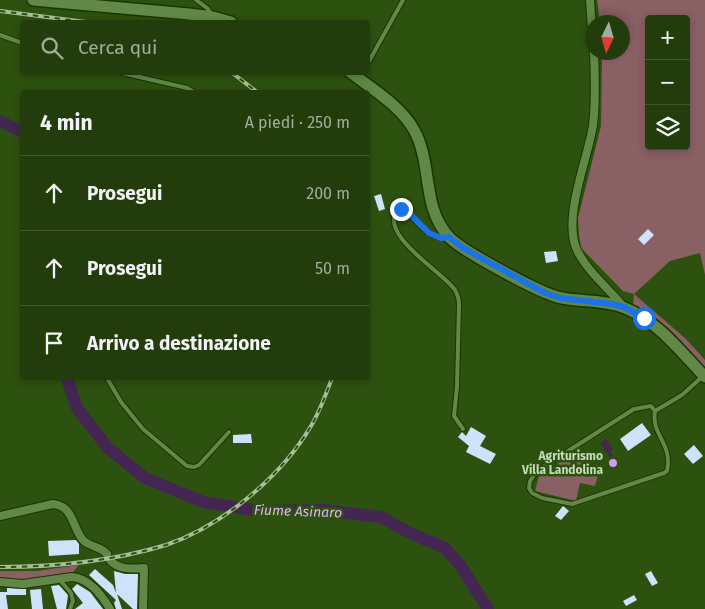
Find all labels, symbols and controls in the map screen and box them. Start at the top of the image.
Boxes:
north arrow [585,15,630,60]
map controls [645,15,690,150]
button: + [645,15,690,60]
search box [20,20,370,75]
icon: search [38,34,66,62]
text: Cerca qui [78,36,157,59]
button: − [645,60,690,105]
button: layers [645,105,690,150]
text: 4 min [40,110,93,136]
text: A piedi · 250 m [245,113,350,132]
icon: ahead [40,179,68,207]
text: Prosegui [87,182,162,205]
text: 200 m [306,184,350,203]
route end [390,198,413,221]
icon: ahead [40,254,68,282]
text: Prosegui [87,257,162,280]
text: 50 m [315,259,350,278]
route start [633,307,656,330]
icon: arrive [40,329,68,357]
text: Arrivo a destinazione [87,332,271,355]
place label: Agriturismo Villa Landolina [521,449,603,477]
marker: Agriturismo Villa Landolina [607,457,619,469]
water label: Fiume Asinaro [254,501,342,522]

